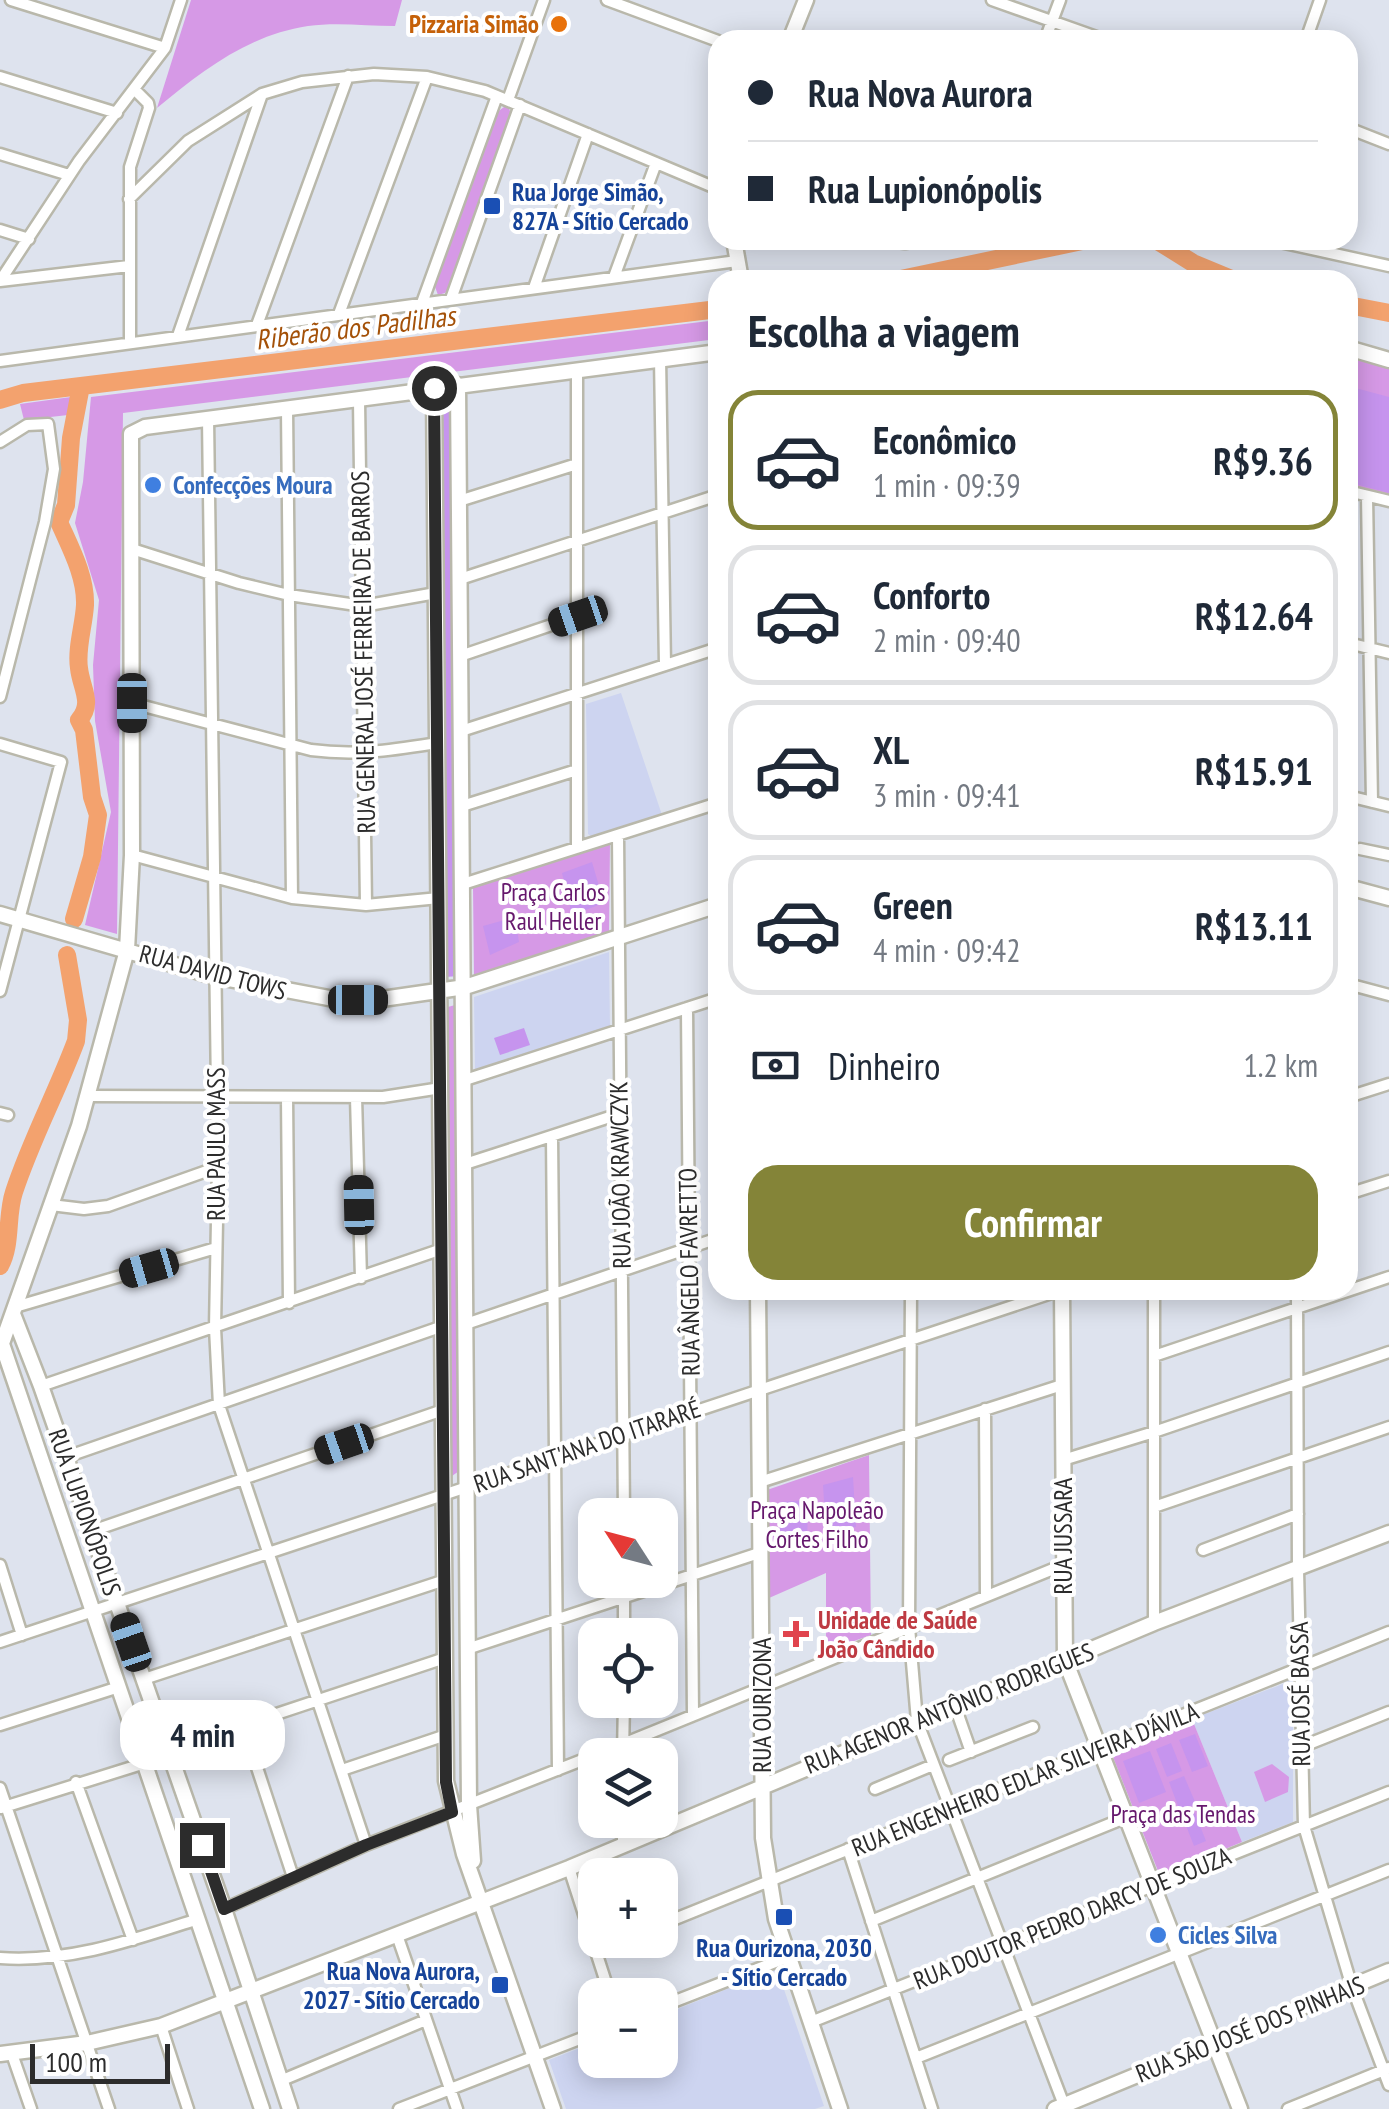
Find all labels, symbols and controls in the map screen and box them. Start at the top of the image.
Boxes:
place label: Pizzaria Simão [409,8,539,40]
marker: Pizzaria Simão [548,13,570,35]
text: Rua Nova Aurora [808,68,1033,117]
text: Rua Lupionópolis [808,164,1042,213]
place label: Rua Jorge Simão, 827A - Sítio Cercado [512,176,689,237]
marker: Rua Jorge Simão, 827A - Sítio Cercado [481,195,503,217]
water label: Riberão dos Padilhas [253,296,459,358]
text: Escolha a viagem [748,301,1020,359]
route start [412,366,457,411]
icon: car [753,415,843,505]
text: Econômico [873,415,1017,464]
text: R$9.36 [1213,436,1313,485]
text: 1 min · 09:39 [873,464,1021,506]
place label: Confecções Moura [173,469,333,501]
street label: RUA GENERAL JOSÉ FERREIRA DE BARROS [344,470,382,834]
marker: Confecções Moura [142,474,164,496]
icon: car [753,570,843,660]
text: Conforto [873,570,990,619]
text: R$12.64 [1195,591,1313,640]
car [545,592,611,640]
text: 2 min · 09:40 [873,619,1021,661]
car [117,673,147,733]
icon: car [753,725,843,815]
text: XL [873,725,909,774]
text: R$15.91 [1195,746,1313,795]
text: 3 min · 09:41 [873,774,1021,816]
park label: Praça Carlos Raul Heller [501,876,605,937]
icon: car [753,880,843,970]
text: Green [873,880,953,929]
text: R$13.11 [1195,901,1313,950]
text: 4 min · 09:42 [873,929,1021,971]
street label: RUA DAVID TOWS [136,937,290,1007]
car [328,985,388,1015]
icon: cash [748,1038,803,1093]
text: Dinheiro [828,1041,940,1090]
text: 1.2 km [1243,1044,1318,1086]
street label: RUA PAULO MASS [200,1067,232,1221]
street label: RUA JOÃO KRAWCZYK [602,1081,638,1269]
button: Confirmar [748,1165,1318,1280]
street label: RUA ÂNGELO FAVRETTO [671,1168,707,1376]
car [343,1175,375,1235]
car [116,1245,182,1291]
street label: RUA SANT'ANA DO ITARARÉ [469,1392,705,1500]
car [311,1420,377,1468]
street label: RUA LUPIONÓPOLIS [41,1424,129,1600]
street label: RUA JUSSARA [1047,1477,1079,1594]
park label: Praça Napoleão Cortes Filho [750,1494,884,1555]
north arrow [578,1498,678,1598]
map controls [578,1498,678,2078]
place label: Unidade de Saúde João Cândido [817,1604,977,1665]
car [107,1609,155,1675]
button: locate [578,1618,678,1718]
marker: Unidade de Saúde João Cândido [783,1621,809,1647]
street label: RUA JOSÉ BASSA [1283,1621,1317,1767]
street label: RUA AGENOR ANTÔNIO RODRIGUES [800,1635,1098,1781]
street label: RUA OURIZONA [746,1637,778,1773]
street label: RUA ENGENHEIRO EDLAR SILVEIRA D'ÁVILA [847,1695,1203,1863]
callout: 4 min [120,1700,284,1770]
text: 4 min [170,1714,235,1756]
button: layers [578,1738,678,1838]
park label: Praça das Tendas [1111,1798,1255,1830]
route end [180,1823,225,1868]
street label: RUA DOUTOR PEDRO DARCY DE SOUZA [909,1840,1236,1996]
button: + [578,1858,678,1958]
marker: Rua Ourizona, 2030 - Sítio Cercado [773,1906,795,1928]
place label: Cicles Silva [1178,1919,1277,1951]
marker: Cicles Silva [1147,1924,1169,1946]
place label: Rua Ourizona, 2030 - Sítio Cercado [696,1932,872,1993]
place label: Rua Nova Aurora, 2027 - Sítio Cercado [303,1955,480,2016]
street label: RUA SÃO JOSÉ DOS PINHAIS [1131,1968,1369,2090]
marker: Rua Nova Aurora, 2027 - Sítio Cercado [489,1974,511,1996]
button: − [578,1978,678,2078]
scale bar [30,2039,170,2084]
text: 100 m [45,2043,107,2080]

